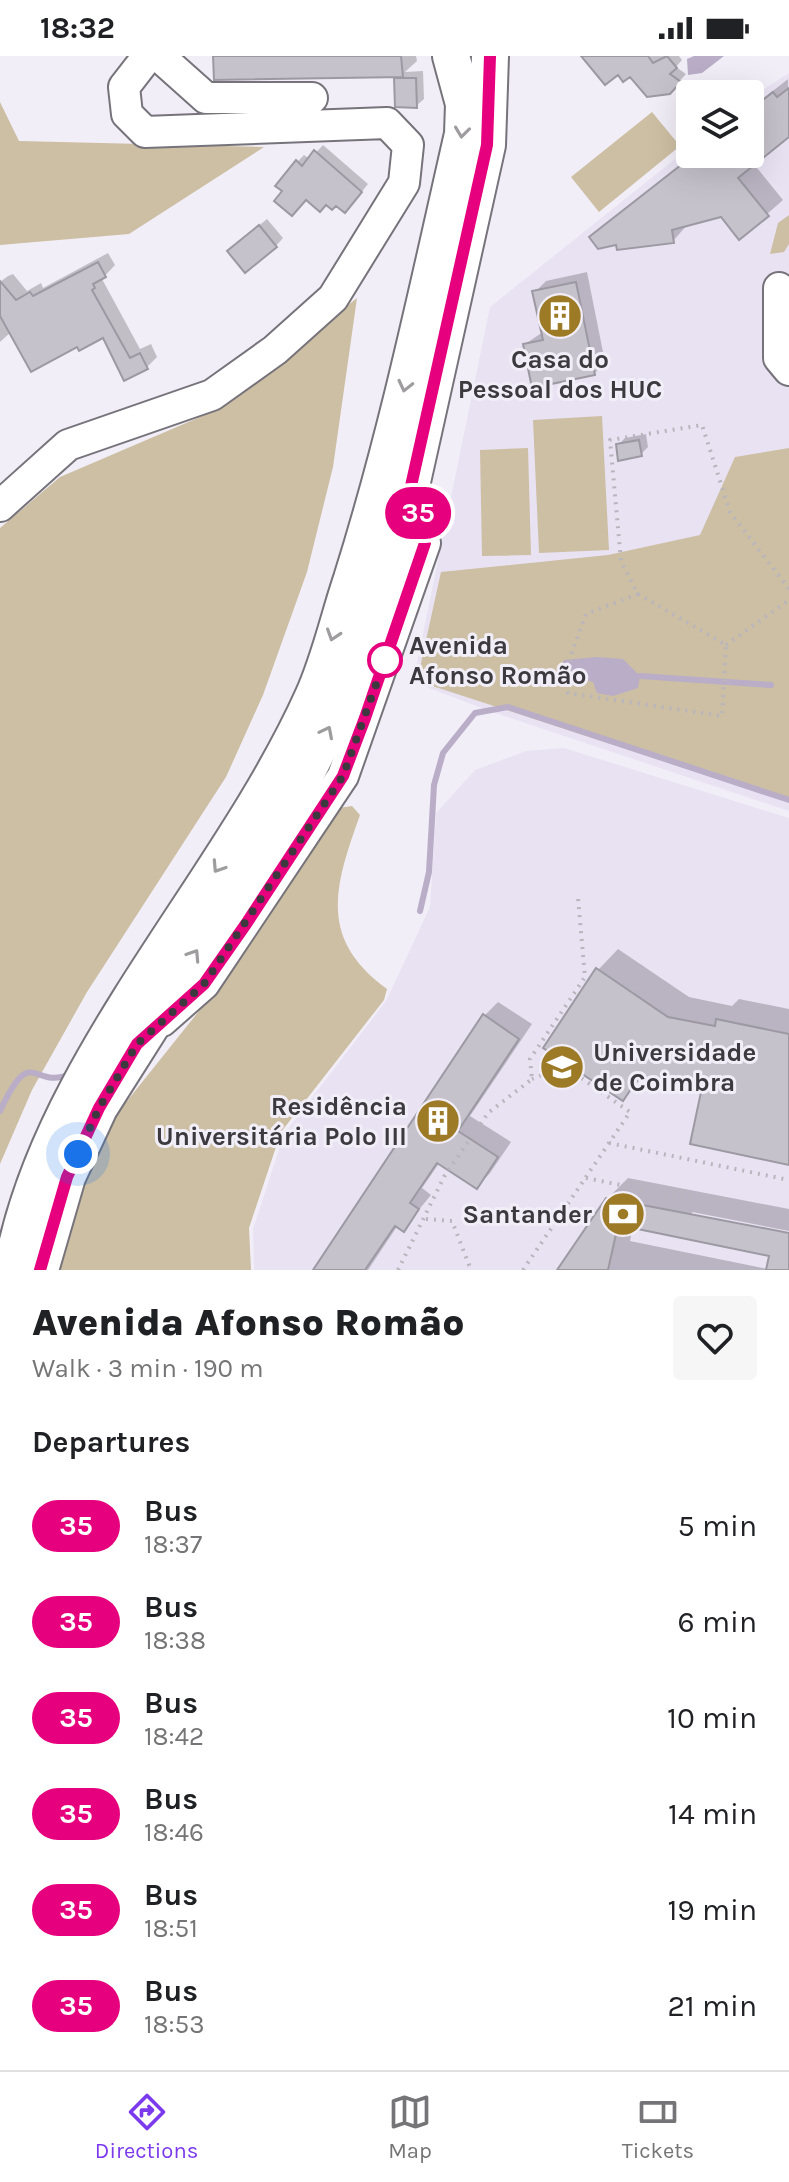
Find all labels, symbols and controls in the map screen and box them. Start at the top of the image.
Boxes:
text: 18:32 [40,10,115,46]
map controls [676,80,764,168]
button: layers [676,80,764,168]
one-way arrow [453,126,470,139]
building icon: Casa do Pessoal dos HUC [536,292,584,340]
place label: Casa do Pessoal dos HUC [458,344,662,405]
one-way arrow [397,378,414,392]
line badge: 35 [382,487,454,539]
text: 35 [401,496,435,529]
one-way arrow [327,628,343,642]
place label: Avenida Afonso Romão [409,630,586,691]
marker: Avenida Afonso Romão [368,643,402,677]
one-way arrow [317,725,333,740]
one-way arrow [213,858,228,873]
one-way arrow [185,949,200,964]
place label: Universidade de Coimbra [593,1037,756,1098]
school or university icon: Universidade de Coimbra [538,1043,586,1091]
place label: Residência Universitária Polo III [156,1091,407,1152]
building icon: Residência Universitária Polo III [414,1097,462,1145]
your location [58,1134,98,1174]
bank icon: Santander [599,1190,647,1238]
place label: Santander [462,1199,593,1230]
button: heart [673,1296,757,1380]
text: Avenida Afonso Romão [32,1300,465,1345]
text: Walk · 3 min · 190 m [32,1353,264,1384]
text: Departures [32,1424,190,1460]
text: Bus [144,1493,198,1529]
text: 5 min [678,1508,757,1544]
text: 35 [59,1509,93,1542]
text: 18:37 [144,1529,202,1560]
text: Bus [144,1589,198,1625]
text: 6 min [678,1604,757,1640]
text: 35 [59,1605,93,1638]
text: 18:38 [144,1625,206,1656]
text: Bus [144,1685,198,1721]
text: 10 min [667,1700,757,1736]
text: 35 [59,1701,93,1734]
text: 18:42 [144,1721,204,1752]
text: Bus [144,1781,198,1817]
text: 14 min [668,1796,757,1832]
text: 35 [59,1797,93,1830]
text: 18:46 [144,1817,204,1848]
text: Bus [144,1877,198,1913]
text: 19 min [667,1892,757,1928]
text: 35 [59,1893,93,1926]
text: 18:51 [144,1913,198,1944]
text: Bus [144,1973,198,2009]
text: 21 min [667,1988,757,2024]
text: 35 [59,1989,93,2022]
text: 18:53 [144,2009,205,2040]
tab: Directions [95,2090,198,2164]
tab: Map [388,2090,432,2164]
tab: Tickets [622,2090,694,2164]

